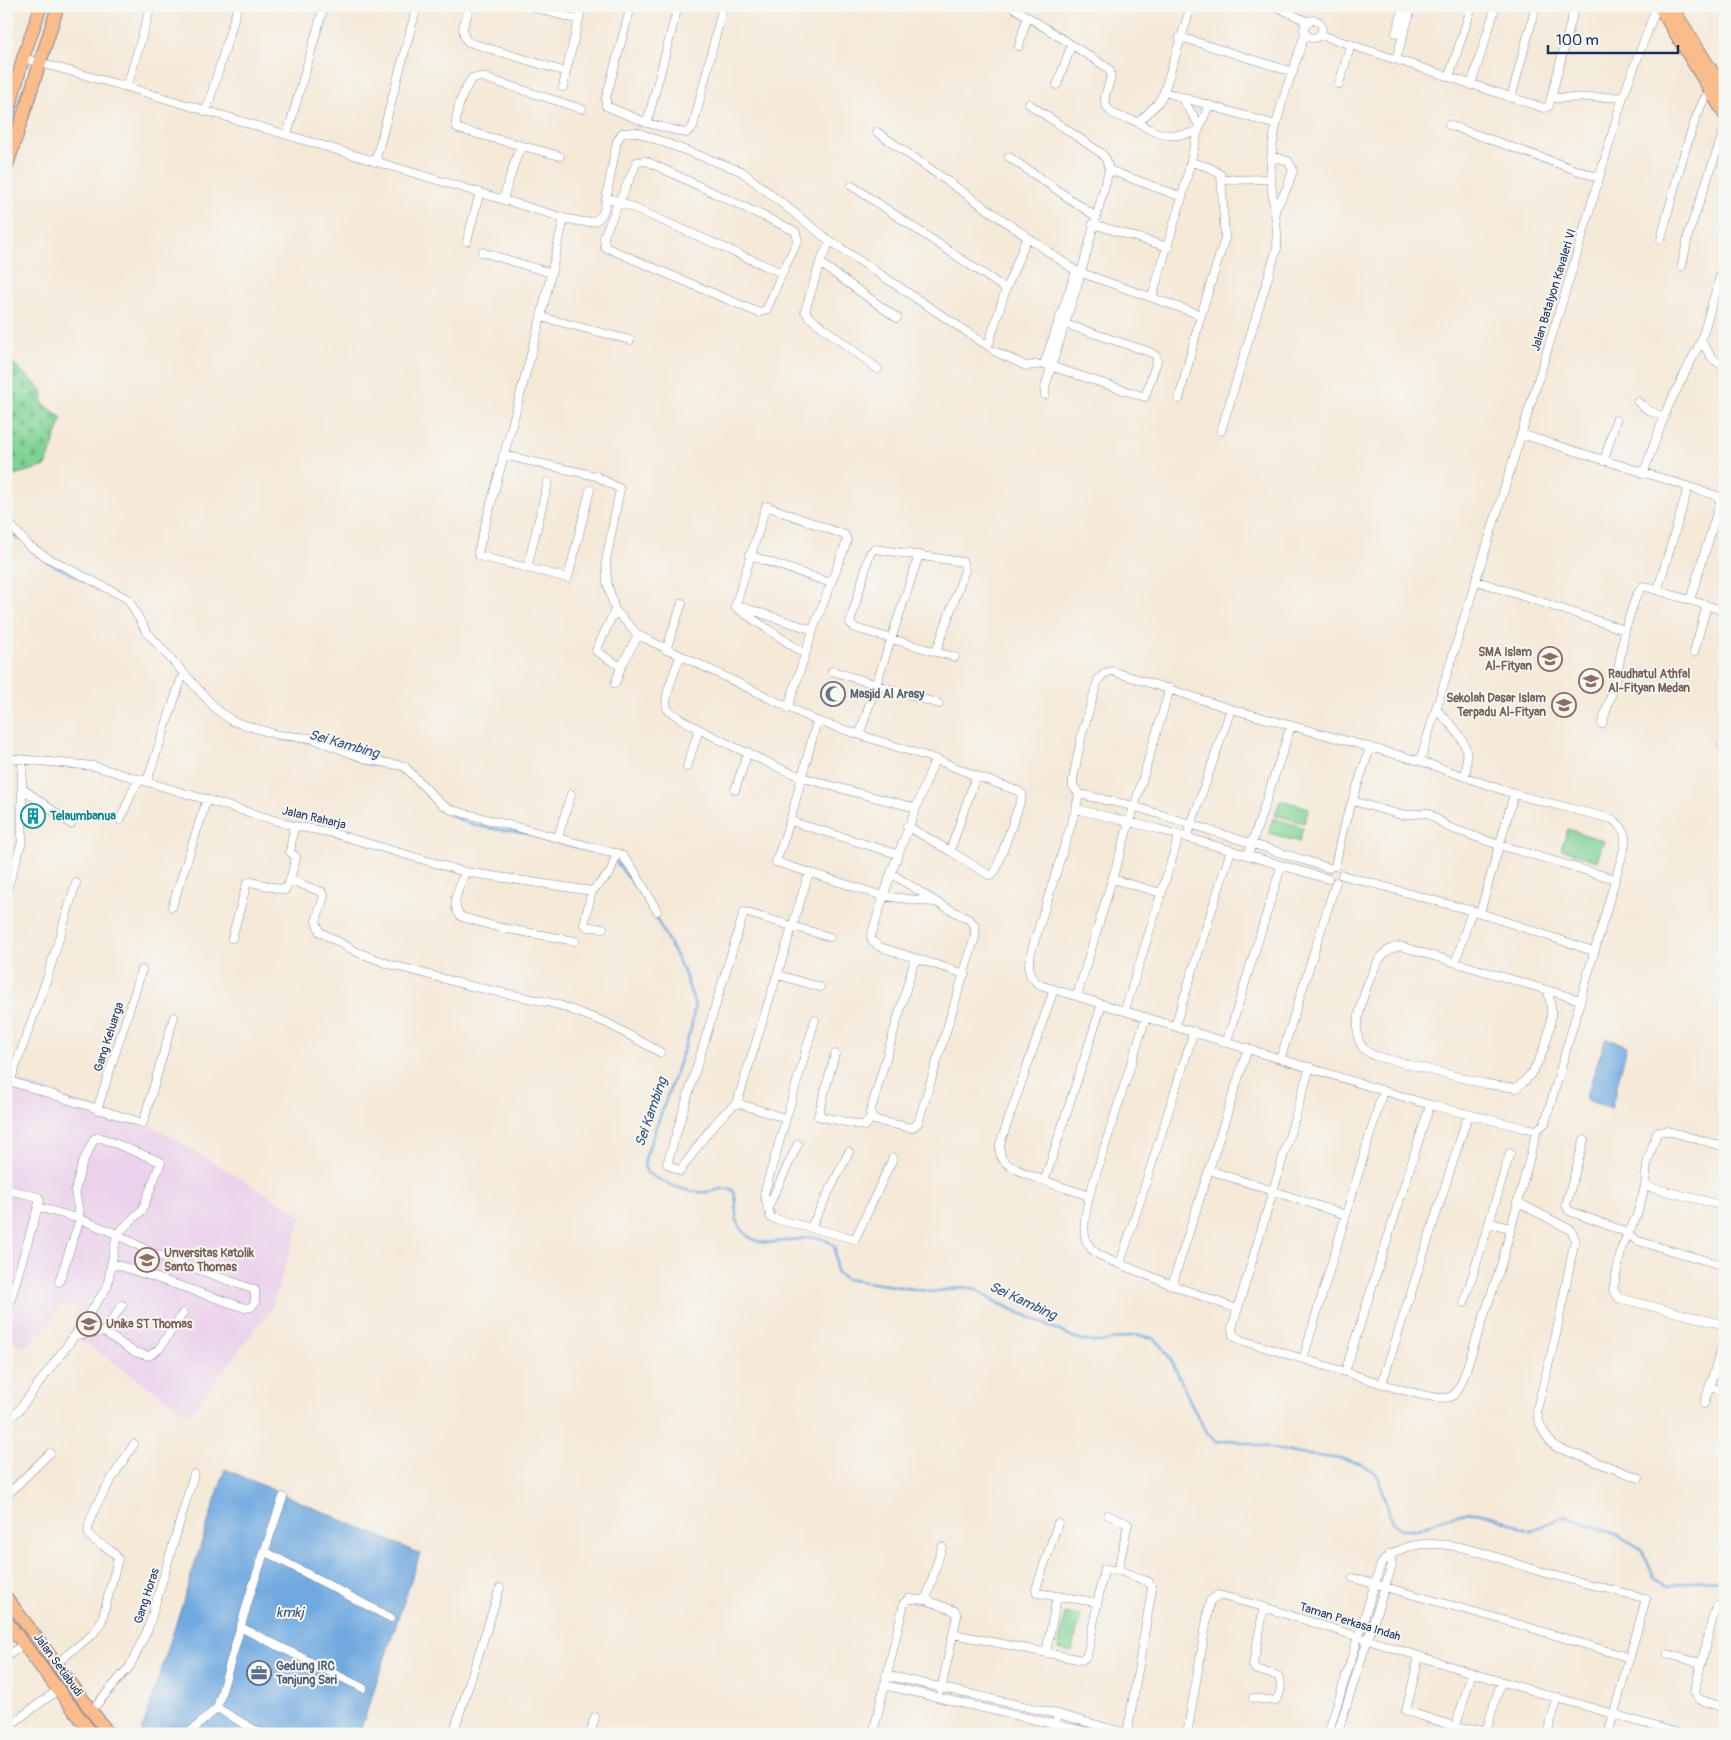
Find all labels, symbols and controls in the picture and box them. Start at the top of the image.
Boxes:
scale bar [1548,22,1678,54]
text: 100 m [1556,31,1599,50]
street label: Jalan Batalyon Kavaleri VI [1528,227,1580,353]
place label: SMA Islam Al-Fityan [1478,645,1532,674]
school or university icon: SMA Islam Al-Fityan [1537,646,1563,672]
place label: Raudhatul Athfal Al-Fityan Medan [1608,667,1691,696]
school or university icon: Raudhatul Athfal Al-Fityan Medan [1578,668,1604,694]
mosque icon: Masjid Al Arasy [820,681,846,707]
place label: Masjid Al Arasy [850,687,925,702]
place label: Sekolah Dasar Islam Terpadu Al-Fityan [1446,691,1546,720]
school or university icon: Sekolah Dasar Islam Terpadu Al-Fityan [1551,692,1577,718]
water label: Sei Kambing [307,726,382,762]
building icon: Telaumbanua [20,803,46,829]
street label: Jalan Raharja [281,803,348,833]
place label: Telaumbanua [49,809,116,824]
street label: Gang Keluarga [91,1000,127,1074]
water label: Sei Kambing [631,1074,671,1149]
place label: Unversitas Katolik Santo Thomas [164,1246,255,1275]
school or university icon: Unversitas Katolik Santo Thomas [134,1247,160,1273]
water label: Sei Kambing [987,1278,1060,1324]
school or university icon: Unika ST Thomas [76,1311,102,1337]
place label: Unika ST Thomas [106,1317,193,1332]
street label: Gang Horas [131,1566,163,1626]
street label: Taman Perkasa Indah [1298,1599,1403,1645]
water label: kmkj [276,1604,305,1621]
street label: Jalan Setiabudi [30,1631,86,1699]
place label: Gedung IRC Tanjung Sari [275,1659,337,1688]
office icon: Gedung IRC Tanjung Sari [246,1660,272,1686]

